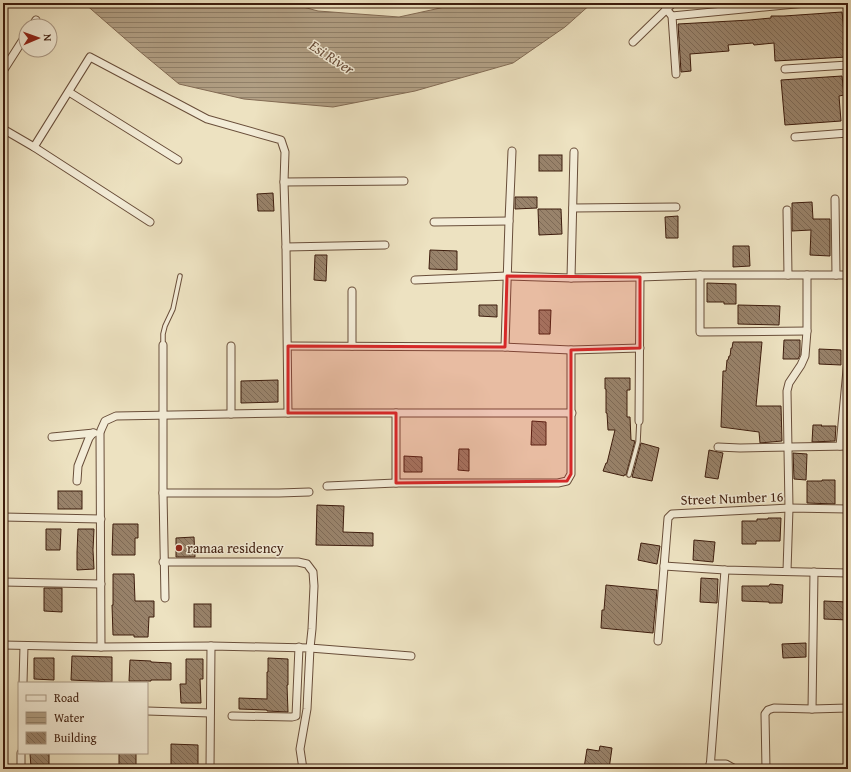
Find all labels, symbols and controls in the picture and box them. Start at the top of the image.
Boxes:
north arrow [18,18,58,58]
text: N [40,34,56,42]
water label: Esi River [305,34,359,80]
street label: Street Number 16 [680,486,784,510]
place label: ramaa residency [187,538,284,558]
marker: ramaa residency [174,543,184,553]
legend [18,682,148,754]
text: Road [54,689,80,706]
text: Water [54,709,84,726]
text: Building [54,729,97,746]

